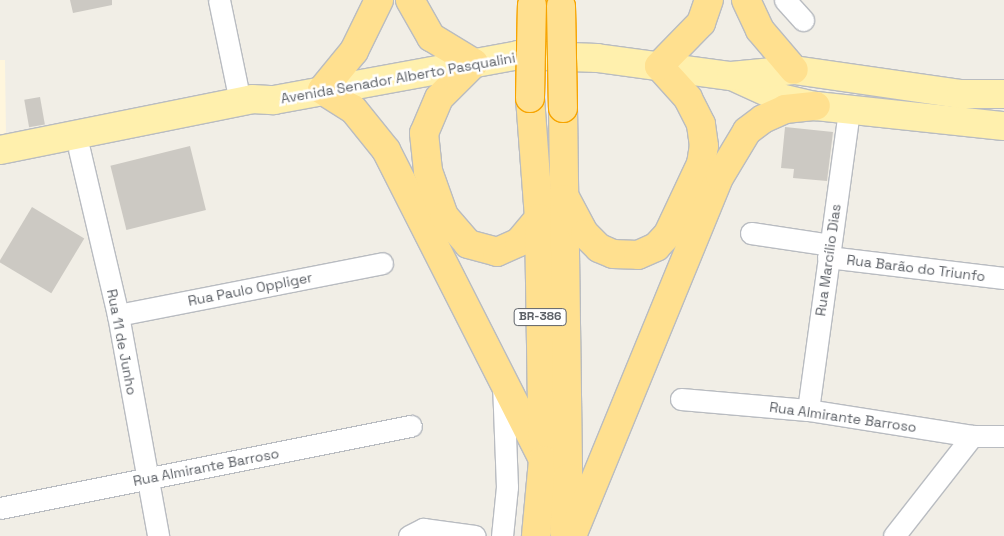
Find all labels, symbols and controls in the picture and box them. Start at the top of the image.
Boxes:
street label: Avenida Senador Alberto Pasqualini [279,49,517,107]
street label: Rua Marcílio Dias [812,203,844,317]
street label: Rua Barão do Triunfo [845,251,987,285]
street label: Rua Paulo Oppliger [186,269,314,309]
street label: Rua 11 de Junho [103,288,141,396]
road number: BR-386 [512,308,568,326]
street label: Rua Almirante Barroso [768,398,918,436]
street label: Rua Almirante Barroso [131,445,281,489]

